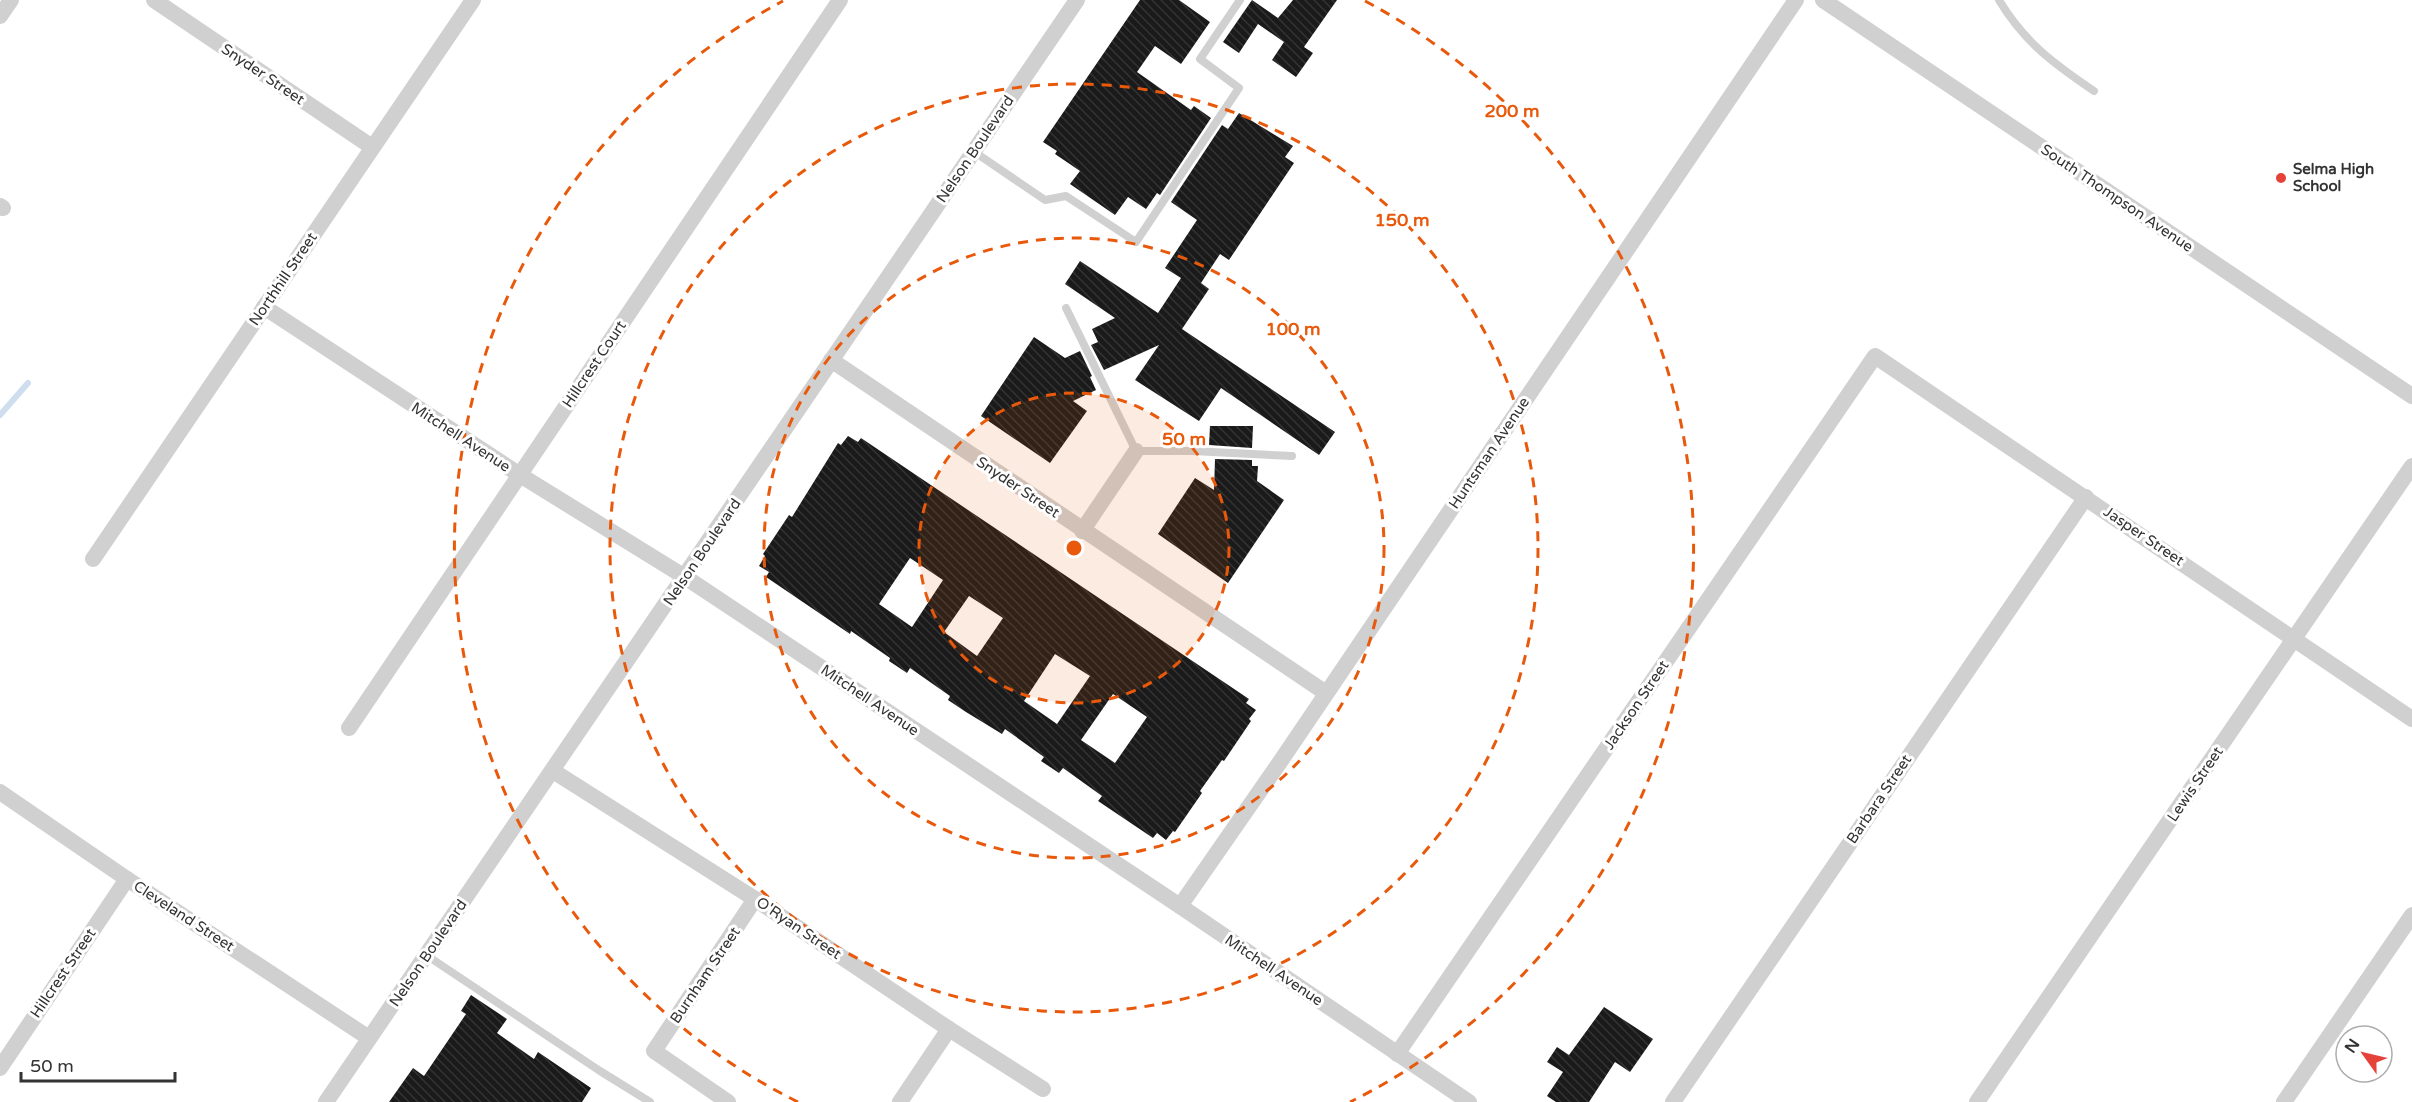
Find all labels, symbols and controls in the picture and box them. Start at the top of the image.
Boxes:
street label: Snyder Street [218,40,308,109]
street label: Nelson Boulevard [932,92,1018,206]
text: 200 m [1484,100,1540,122]
street label: South Thompson Avenue [2037,140,2197,256]
place label: Selma High School [2293,160,2374,195]
marker: Selma High School [2274,171,2288,185]
text: 150 m [1374,209,1430,231]
street label: Northhill Street [245,229,321,329]
street label: Hillcrest Court [558,317,630,411]
text: 100 m [1265,318,1321,340]
street label: Huntsman Avenue [1445,394,1533,512]
street label: Mitchell Avenue [408,398,514,476]
text: 50 m [1162,428,1206,450]
street label: Snyder Street [973,453,1063,522]
street label: Nelson Boulevard [659,495,745,609]
street label: Jasper Street [2100,503,2188,570]
centre of rings [1064,538,1084,558]
street label: Jackson Street [1600,657,1673,753]
street label: Mitchell Avenue [818,661,922,739]
street label: Lewis Street [2163,743,2227,825]
street label: Barbara Street [1843,751,1916,847]
street label: Cleveland Street [130,877,238,955]
street label: O'Ryan Street [753,893,845,963]
street label: Nelson Boulevard [385,896,471,1010]
street label: Burnham Street [666,923,744,1027]
street label: Hillcrest Street [26,925,100,1021]
street label: Mitchell Avenue [1222,931,1326,1009]
north arrow [2334,1024,2394,1084]
text: N [2341,1035,2364,1057]
scale bar [21,1045,176,1083]
text: 50 m [30,1055,74,1077]

